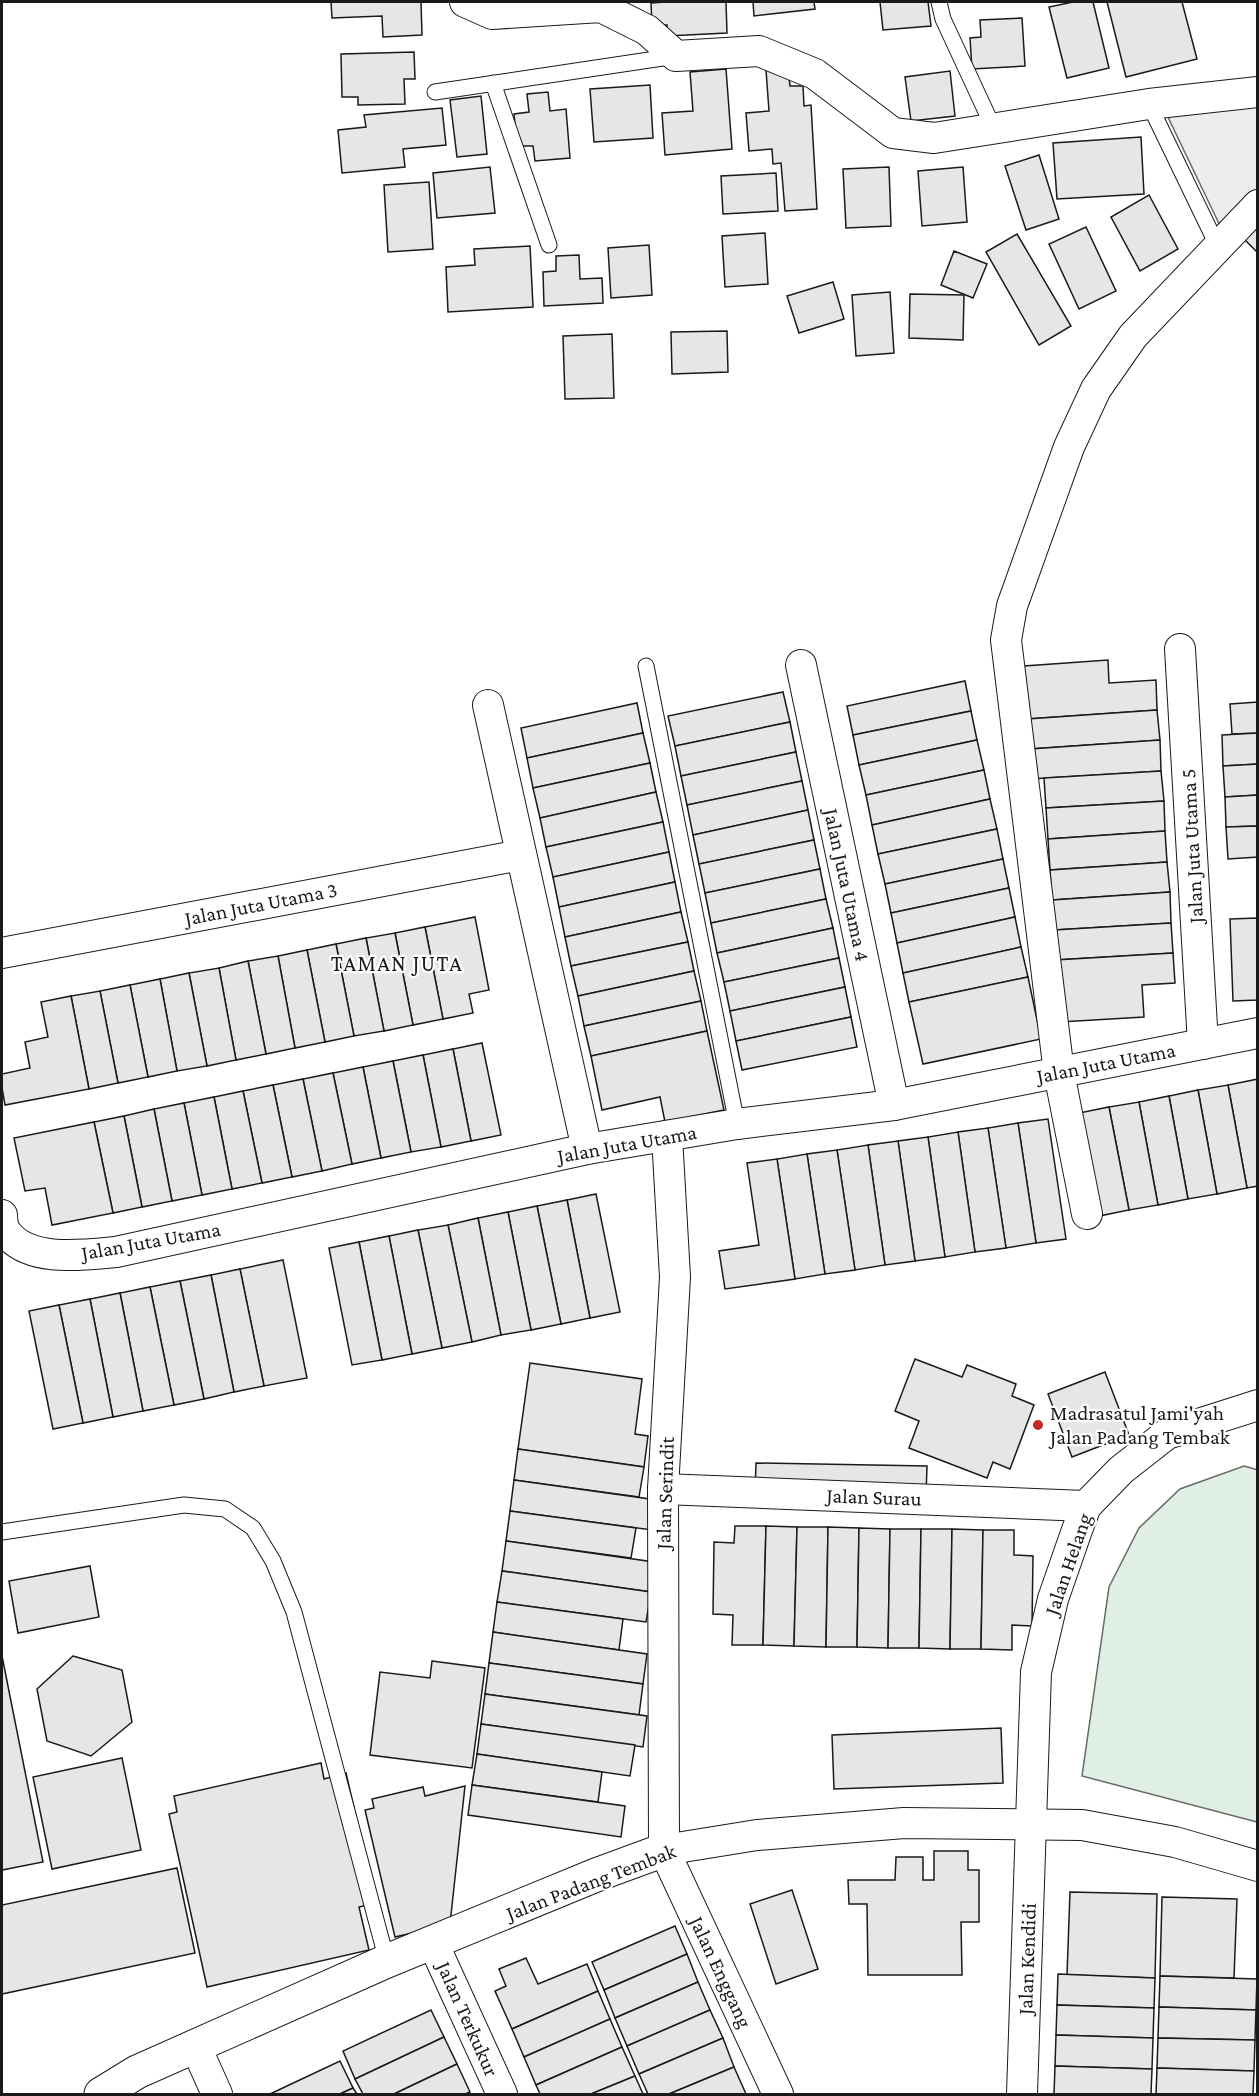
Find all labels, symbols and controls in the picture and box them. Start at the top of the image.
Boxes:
street label: Jalan Juta Utama 5 [1176,768,1208,926]
street label: Jalan Juta Utama 4 [819,804,875,964]
street label: Jalan Juta Utama 3 [181,877,339,931]
district label: TAMAN JUTA [331,951,463,976]
street label: Jalan Juta Utama [1033,1038,1178,1089]
street label: Jalan Juta Utama [554,1120,699,1168]
street label: Jalan Juta Utama [78,1217,223,1265]
place label: Madrasatul Jami'yah Jalan Padang Tembak [1048,1401,1230,1449]
marker: Madrasatul Jami'yah Jalan Padang Tembak [1031,1418,1045,1432]
street label: Jalan Serindit [651,1435,679,1552]
street label: Jalan Surau [824,1483,922,1511]
street label: Jalan Helang [1039,1510,1097,1620]
street label: Jalan Padang Tembak [501,1839,679,1926]
street label: Jalan Kendidi [1013,1902,1041,2017]
street label: Jalan Enggang [684,1911,757,2032]
street label: Jalan Terkukur [431,1956,504,2081]

